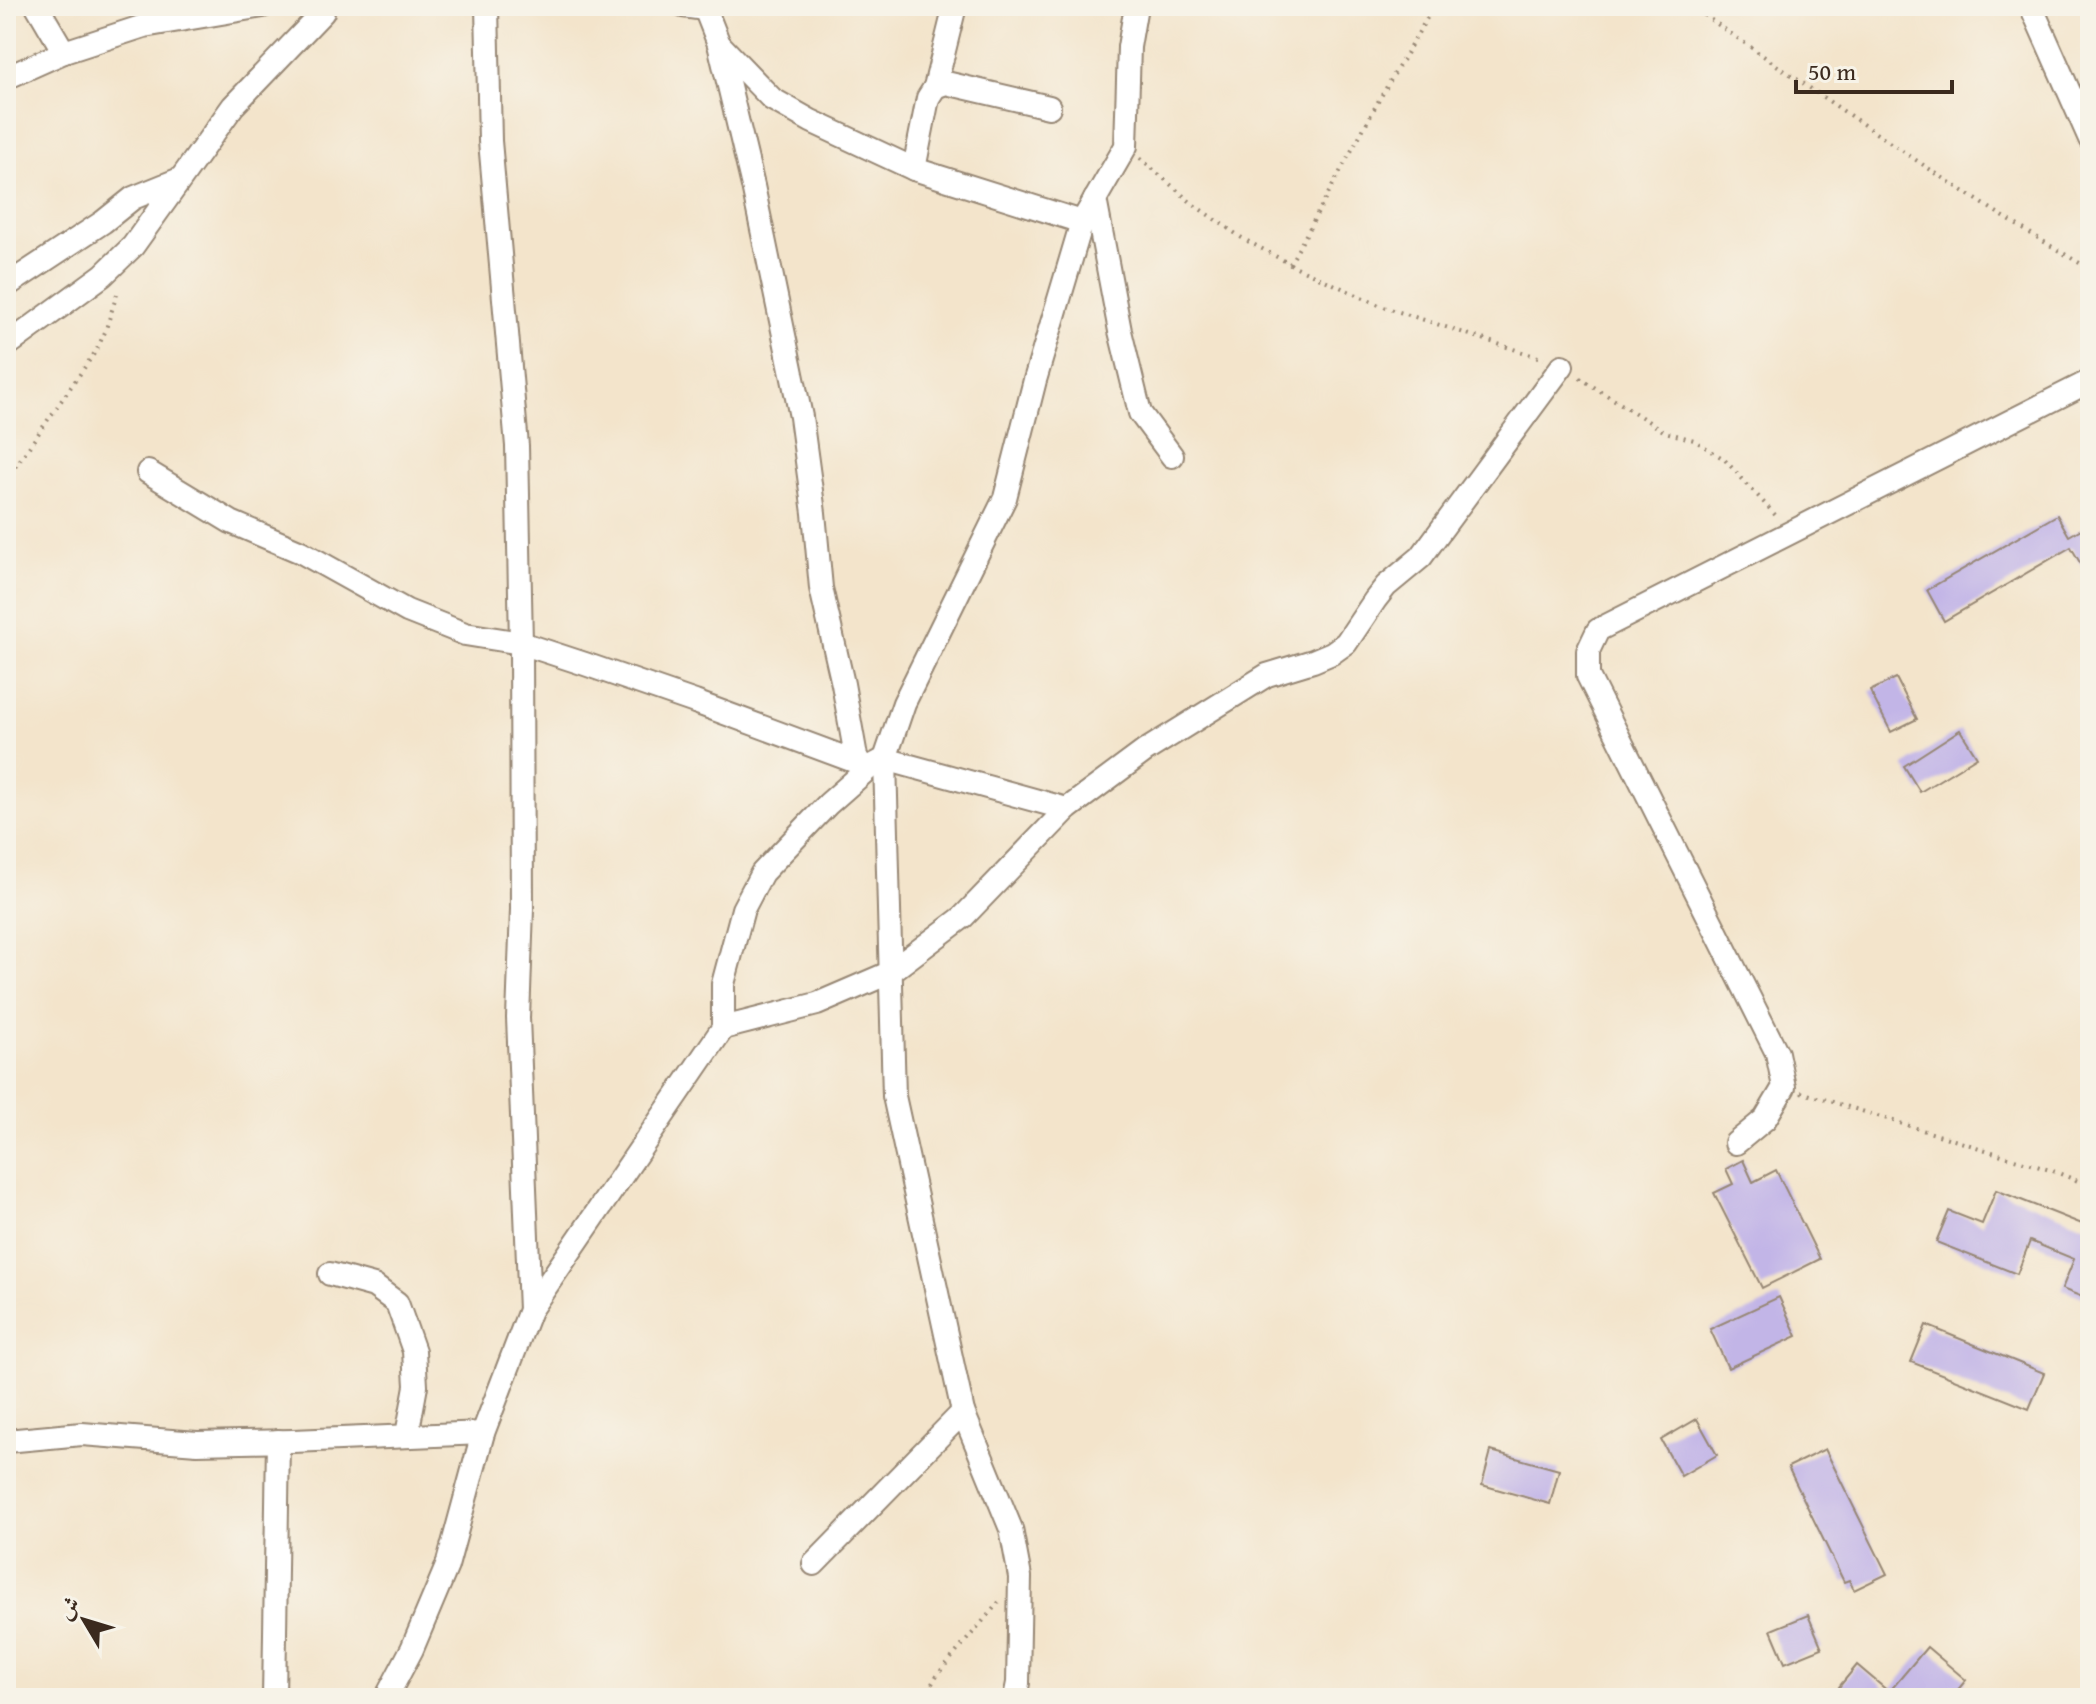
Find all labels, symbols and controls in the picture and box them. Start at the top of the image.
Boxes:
scale bar [1796,44,1952,94]
text: 50 m [1808,54,1856,89]
north arrow [44,1580,124,1660]
text: ش [49,1589,88,1626]

